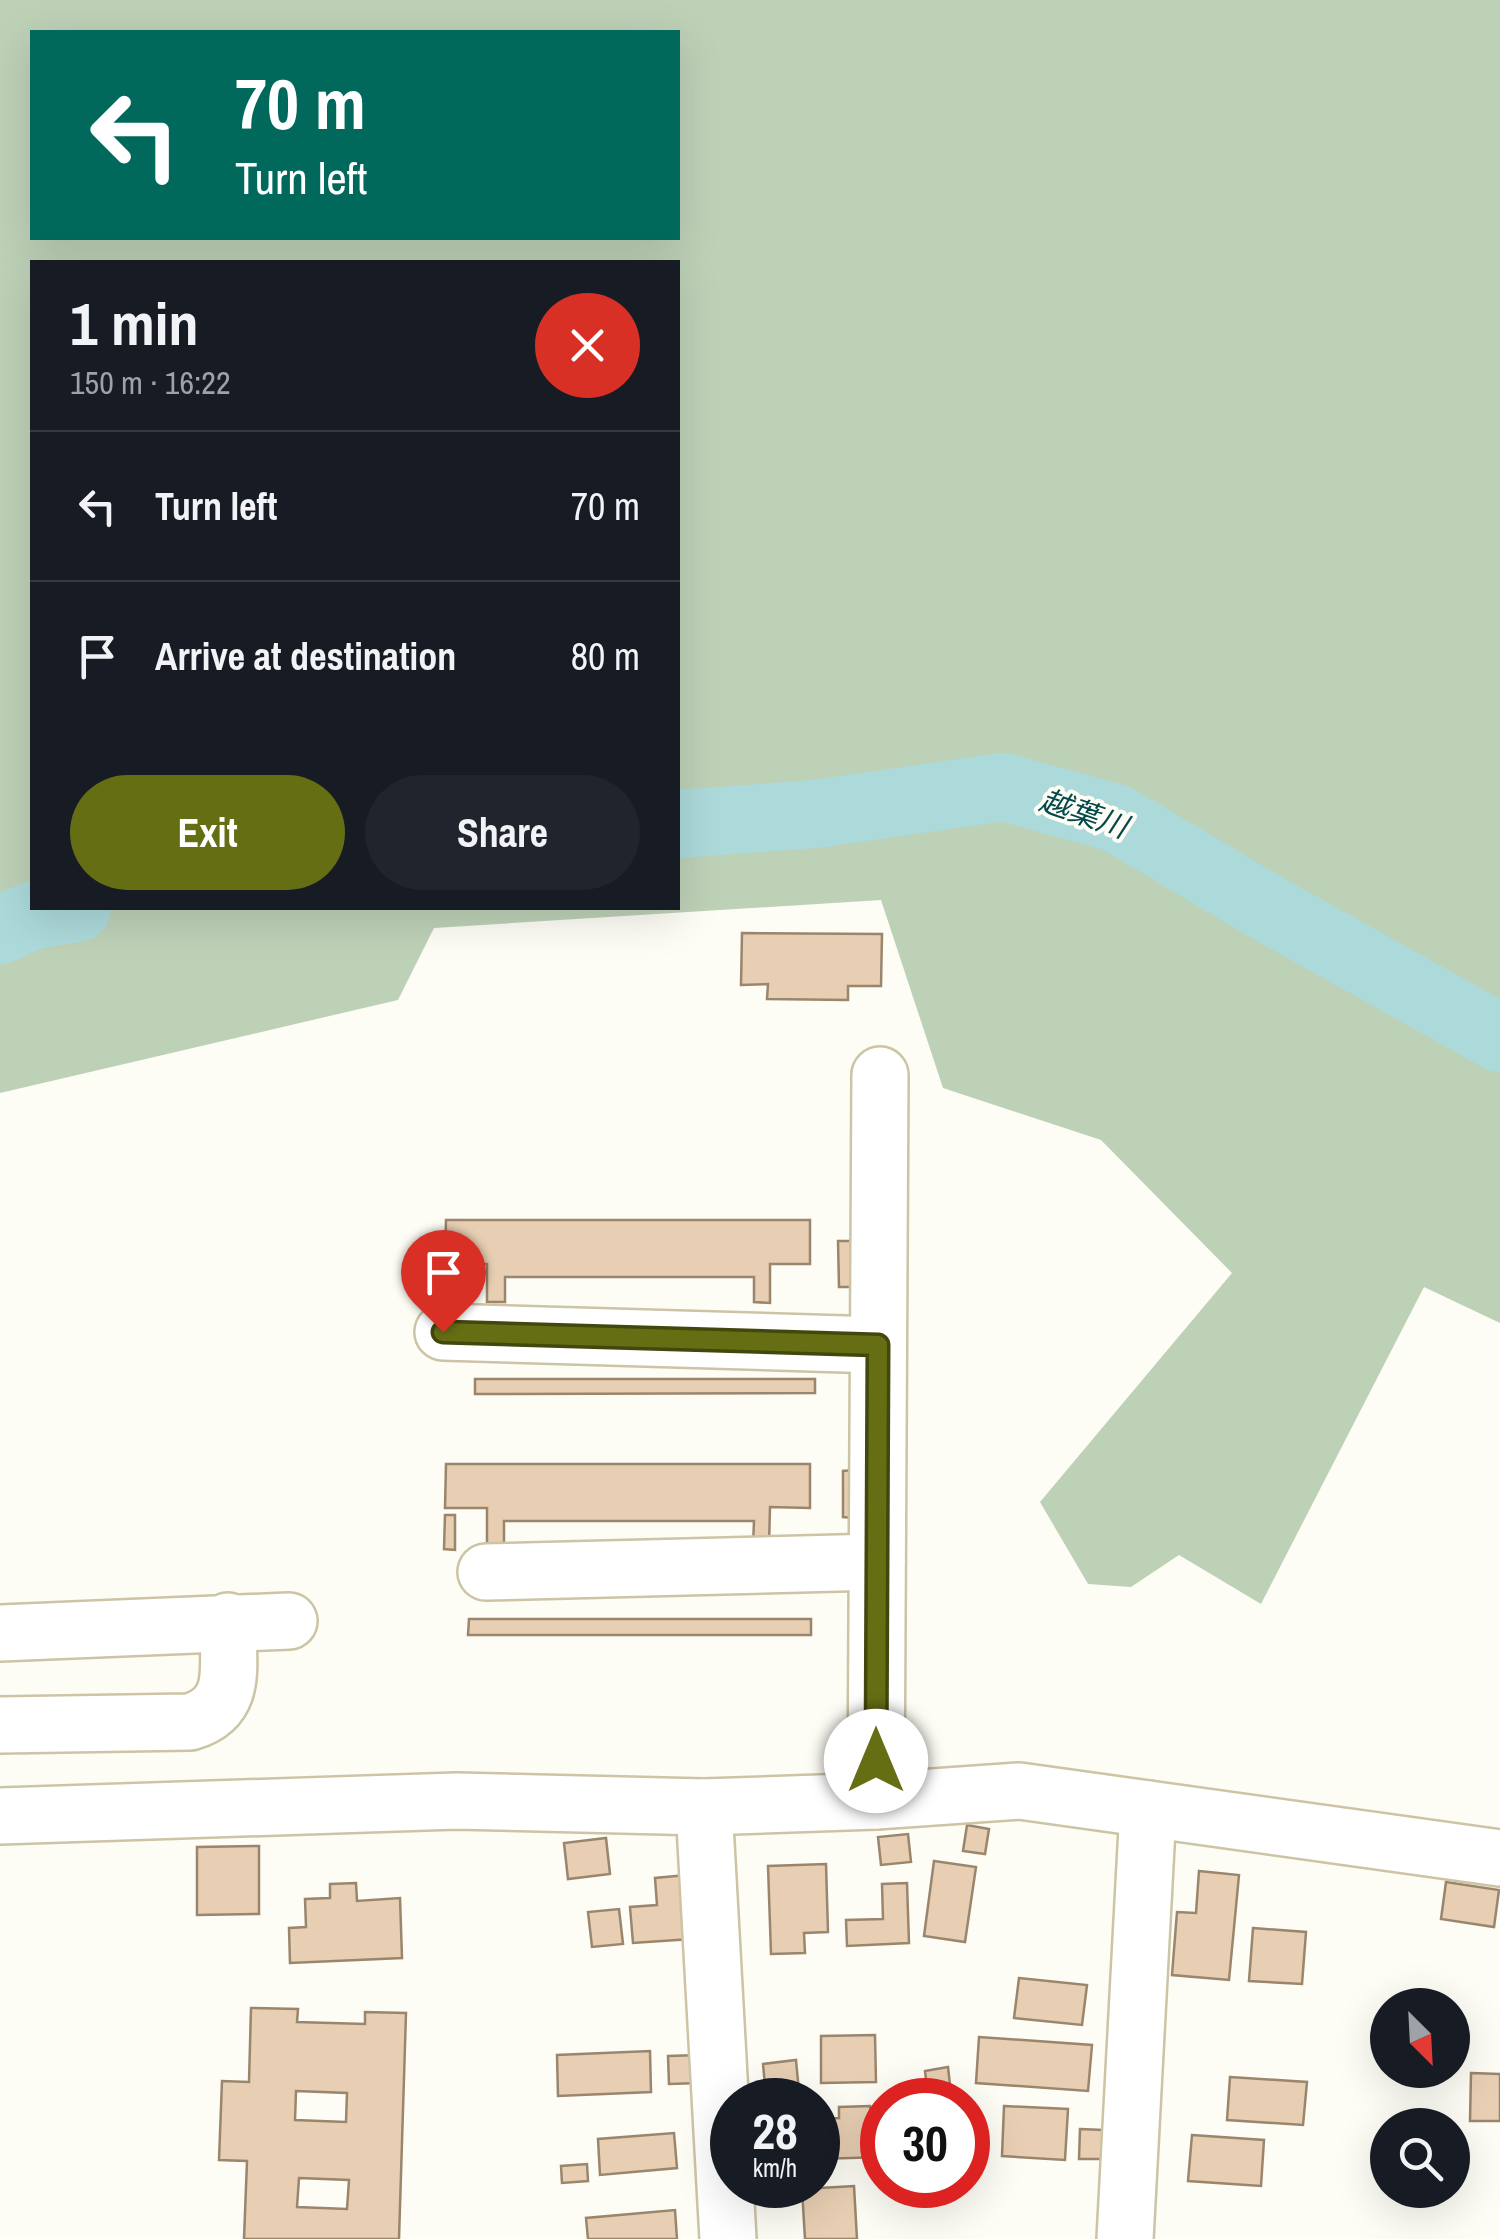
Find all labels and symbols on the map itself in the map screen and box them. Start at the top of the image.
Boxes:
water label: 越葉川 [1035,779,1136,848]
pin [401,1230,486,1333]
position arrow [824,1709,928,1813]
north arrow [1370,1988,1470,2088]
speed limit sign: 30 [860,2078,990,2208]

